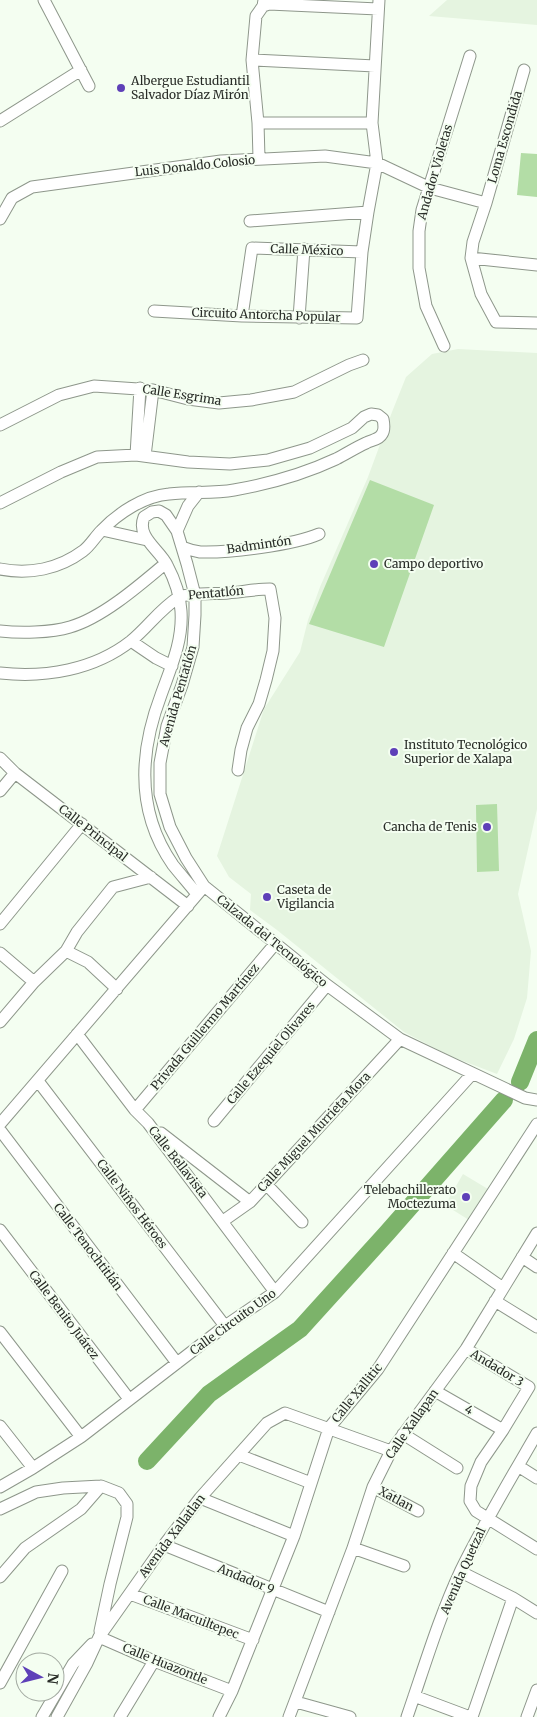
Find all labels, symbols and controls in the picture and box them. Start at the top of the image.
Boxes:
place label: Albergue Estudiantil Salvador Díaz Mirón [130,73,250,102]
marker: Albergue Estudiantil Salvador Díaz Mirón [115,82,127,94]
street label: Loma Escondida [484,88,525,185]
street label: Andador Violetas [413,122,455,222]
street label: Luis Donaldo Colosio [134,152,256,179]
street label: Calle México [270,241,344,258]
street label: Circuito Antorcha Popular [191,304,341,325]
street label: Calle Esgrima [142,381,223,408]
street label: Badmintón [226,533,292,556]
place label: Campo deportivo [384,556,483,571]
marker: Campo deportivo [368,558,380,570]
street label: Pentatlón [187,583,245,602]
street label: Avenida Pentatlón [156,643,199,749]
place label: Instituto Tecnológico Superior de Xalapa [404,737,527,766]
marker: Instituto Tecnológico Superior de Xalapa [388,746,400,758]
street label: Calle Principal [56,801,131,864]
place label: Cancha de Tenis [383,819,477,834]
marker: Cancha de Tenis [481,821,493,833]
place label: Caseta de Vigilancia [276,882,335,911]
street label: Calzada del Tecnológico [214,891,331,990]
marker: Caseta de Vigilancia [261,891,273,903]
street label: Privada Guillermo Martínez [147,960,262,1093]
street label: Calle Ezequiel Olivares [223,998,318,1107]
street label: Calle Miguel Murrieta Mora [254,1068,374,1195]
street label: Calle Bellavista [146,1123,211,1201]
street label: Calle Niños Héroes [94,1156,171,1251]
place label: Telebachillerato Moctezuma [364,1182,457,1211]
marker: Telebachillerato Moctezuma [460,1191,472,1203]
street label: Calle Tenochtitlán [51,1200,126,1293]
street label: Calle Benito Juárez [26,1267,103,1362]
street label: Calle Circuito Uno [187,1285,279,1358]
street label: Andador 3 [467,1345,527,1389]
street label: Calle Xallitic [328,1360,385,1425]
street label: Calle Xallapan [382,1386,441,1461]
street label: 4 [462,1401,477,1418]
street label: Xatlan [376,1483,416,1514]
street label: Avenida Xallatlan [135,1491,208,1581]
street label: Avenida Quetzal [436,1525,489,1617]
street label: Andador 9 [215,1560,277,1597]
street label: Calle Macuiltepec [141,1591,241,1642]
street label: Calle Huazontle [121,1640,210,1687]
north arrow [15,1652,65,1702]
text: N [43,1672,63,1685]

